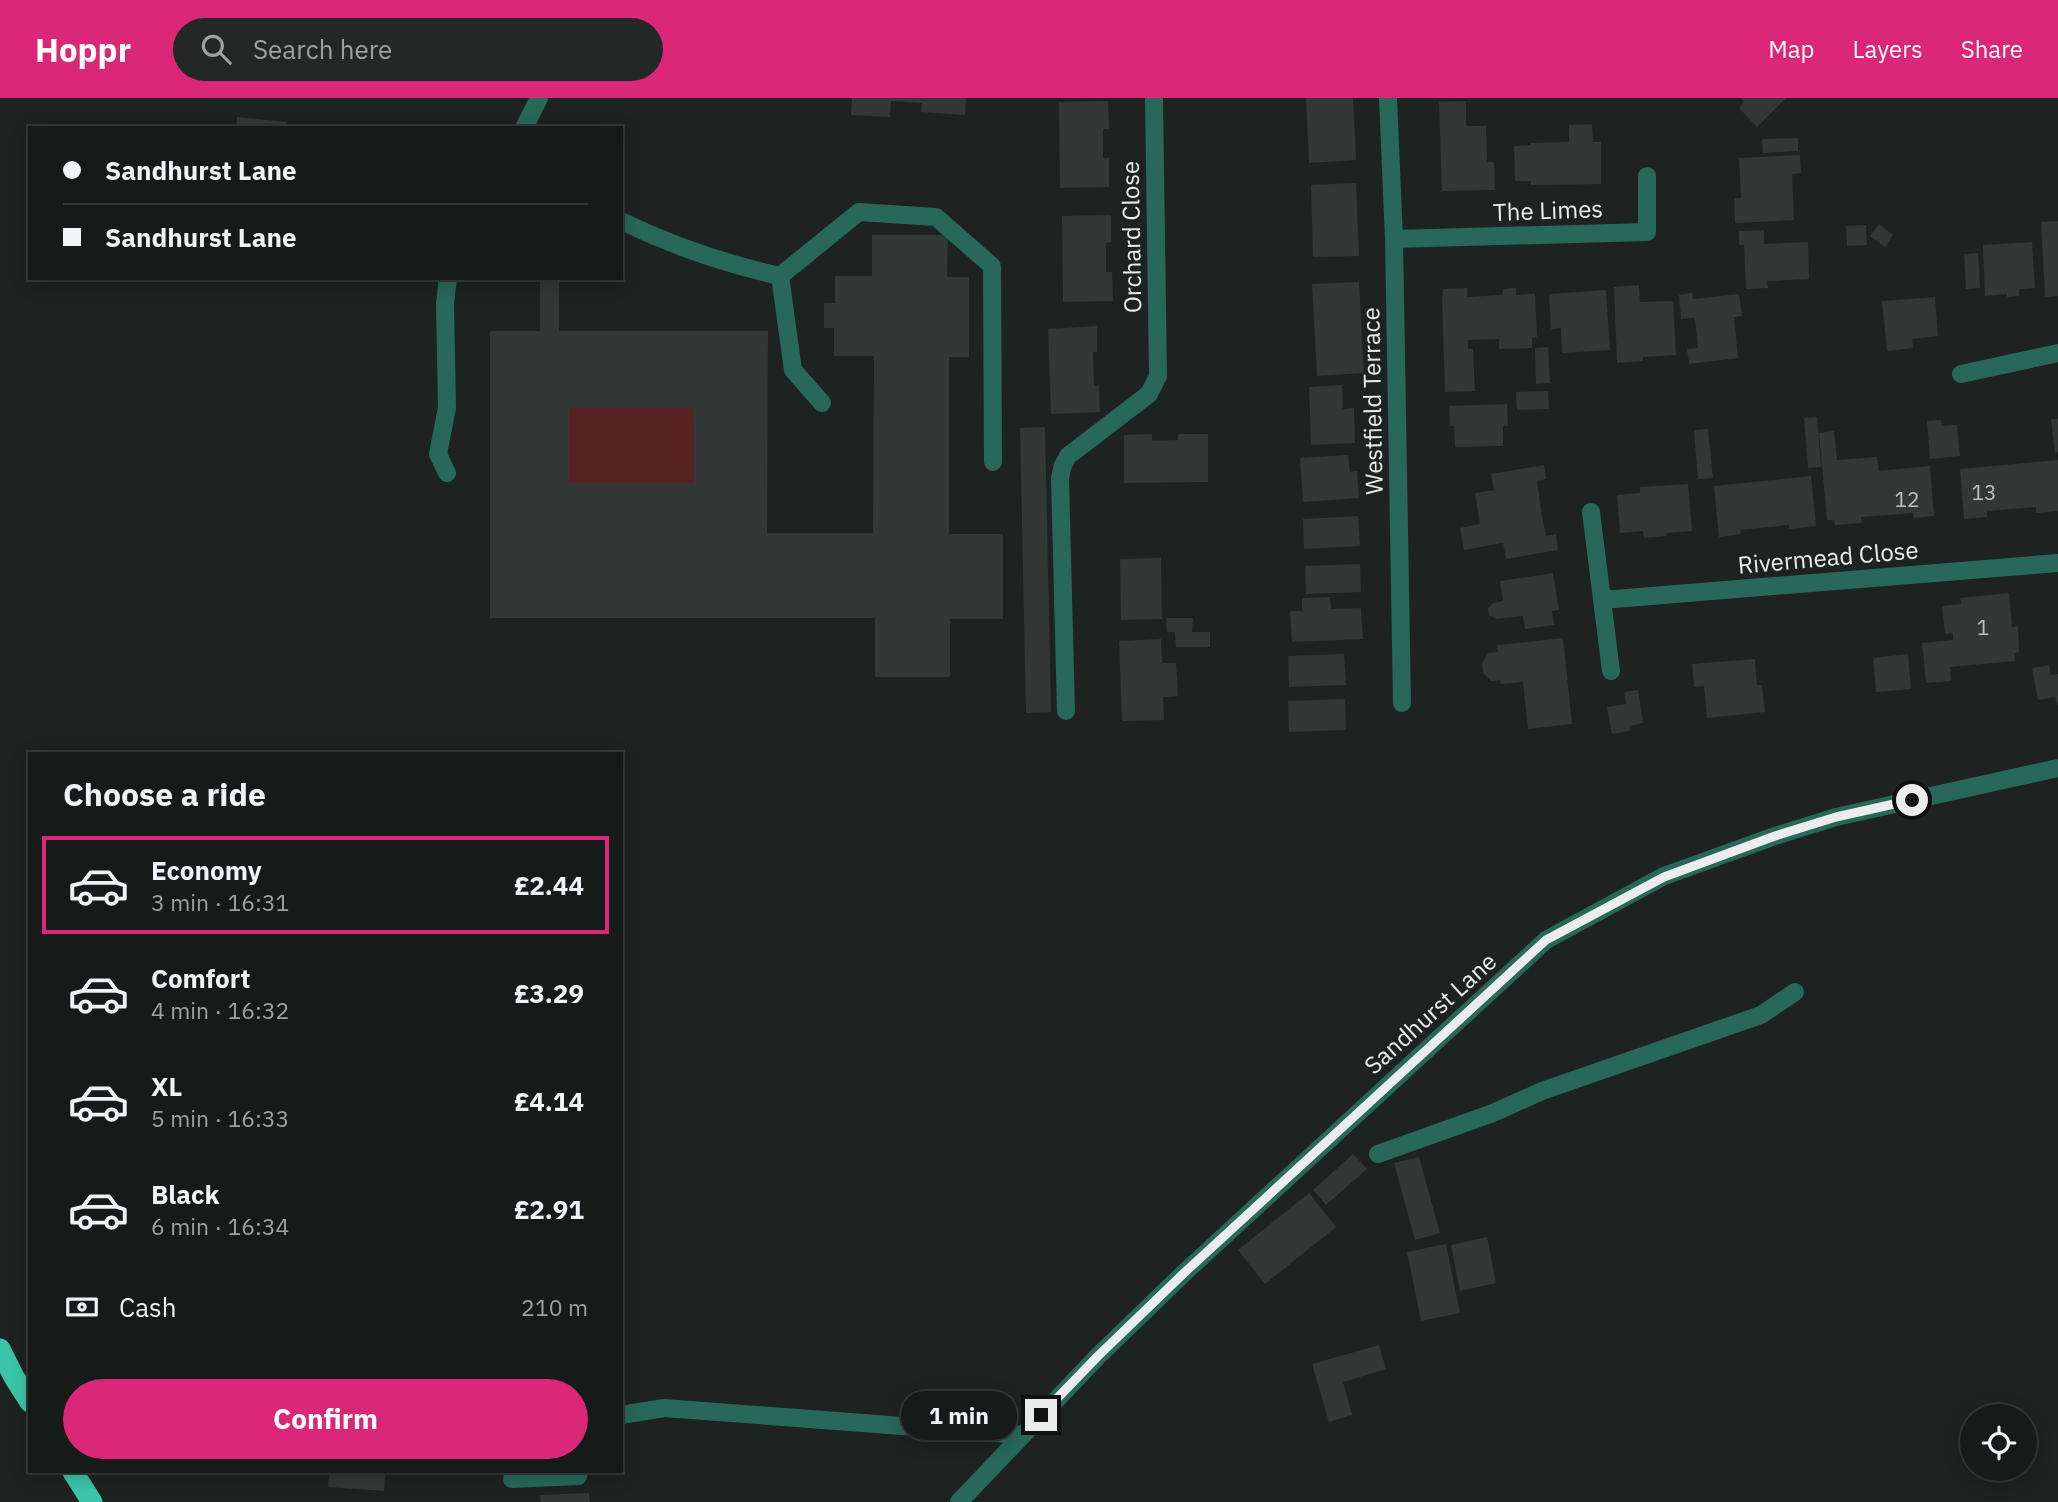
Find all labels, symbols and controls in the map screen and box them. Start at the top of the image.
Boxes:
search box [173,18,663,81]
text: Hoppr [35,28,131,71]
icon: search [197,30,235,68]
text: Search here [253,32,392,66]
text: Map [1768,33,1815,65]
text: Layers [1853,33,1923,65]
text: Share [1961,33,2023,65]
text: Sandhurst Lane [105,153,297,187]
street label: Orchard Close [1114,161,1148,313]
street label: The Limes [1492,192,1604,228]
text: Sandhurst Lane [105,220,297,254]
street label: Westfield Terrace [1354,307,1390,495]
house number: 13 [1971,478,1997,506]
house number: 12 [1894,485,1920,513]
street label: Rivermead Close [1736,533,1920,581]
house number: 1 [1977,613,1989,641]
text: Choose a ride [63,773,266,815]
route start [1896,784,1928,816]
text: Economy [151,853,262,887]
icon: car [67,854,130,917]
text: £2.44 [514,868,584,902]
text: 3 min · 16:31 [151,887,289,917]
street label: Sandhurst Lane [1357,945,1503,1081]
text: Comfort [151,961,250,995]
icon: car [67,962,130,1025]
text: £3.29 [514,976,584,1010]
text: 4 min · 16:32 [151,995,289,1025]
text: XL [151,1069,182,1103]
icon: car [67,1070,130,1133]
text: £4.14 [514,1084,584,1118]
text: 5 min · 16:33 [151,1103,289,1133]
text: Black [151,1177,219,1211]
icon: car [67,1178,130,1241]
text: £2.91 [514,1192,584,1226]
text: 6 min · 16:34 [151,1211,289,1241]
icon: cash [63,1288,101,1326]
text: Cash [119,1290,176,1324]
text: 210 m [521,1292,588,1322]
button: Confirm [63,1379,588,1459]
callout: 1 min [901,1390,1016,1440]
route end [1025,1399,1057,1431]
text: 1 min [929,1400,989,1430]
map controls [1960,1404,2037,1481]
button: locate [1960,1404,2037,1481]

